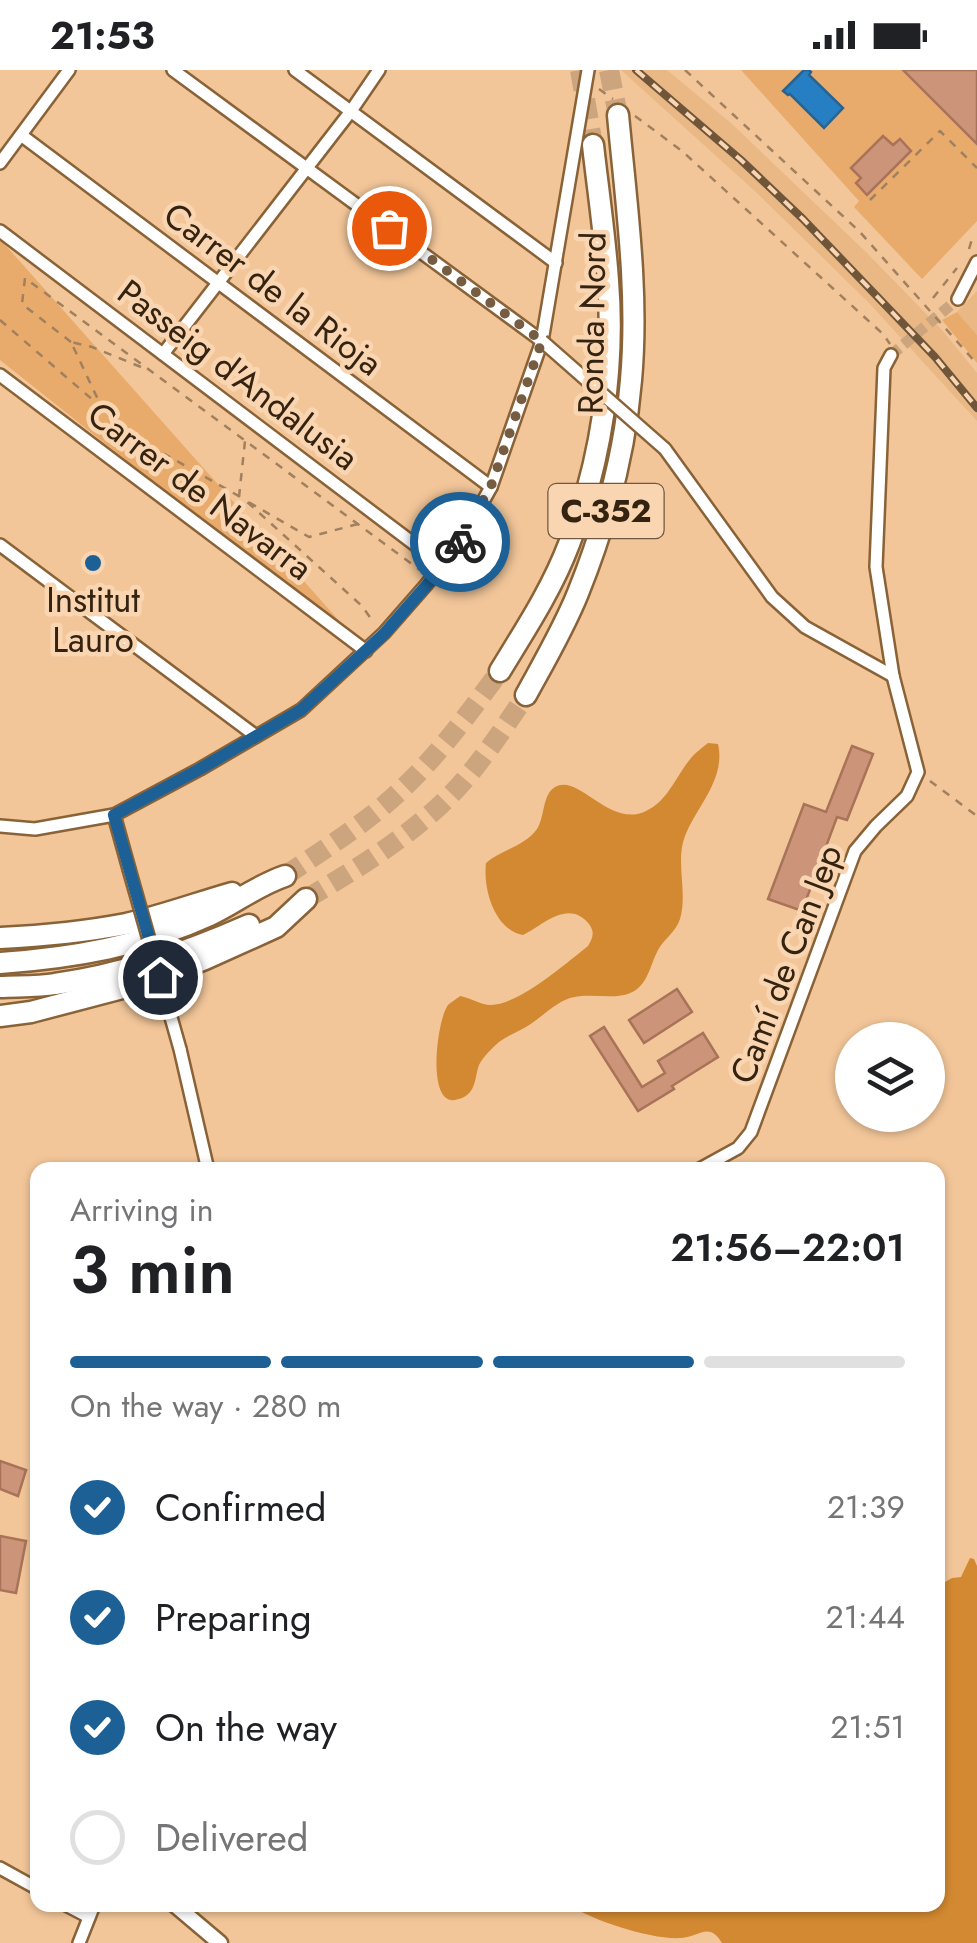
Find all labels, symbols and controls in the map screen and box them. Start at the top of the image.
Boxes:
text: 21:53 [50,8,155,63]
pin [347,186,432,271]
street label: Carrer de la Rioja [153,190,393,388]
icon: bag [362,201,417,256]
street label: Ronda Nord [565,231,619,415]
street label: Passeig d'Andalusia [107,268,369,482]
street label: Carrer de Navarra [77,390,323,592]
road number: C-352 [548,484,664,538]
courier [410,492,510,592]
icon: bike [433,515,488,570]
marker: Institut Lauro [82,552,104,574]
place label: Institut Lauro [46,575,140,665]
street label: Camí de Can Jep [717,837,855,1091]
pin [118,935,203,1020]
icon: home [133,950,188,1005]
map controls [835,1022,945,1132]
button: layers [835,1022,945,1132]
text: Arriving in [70,1187,214,1233]
text: 21:56–22:01 [670,1220,905,1275]
text: 3 min [70,1223,235,1317]
text: On the way · 280 m [70,1383,342,1429]
icon: check [70,1480,125,1535]
text: Confirmed [155,1480,326,1535]
text: 21:39 [827,1484,905,1530]
icon: check [70,1590,125,1645]
text: Preparing [155,1590,312,1645]
text: 21:44 [825,1594,905,1640]
icon: check [70,1700,125,1755]
text: On the way [155,1700,337,1755]
text: 21:51 [830,1704,905,1750]
text: Delivered [155,1810,308,1865]

